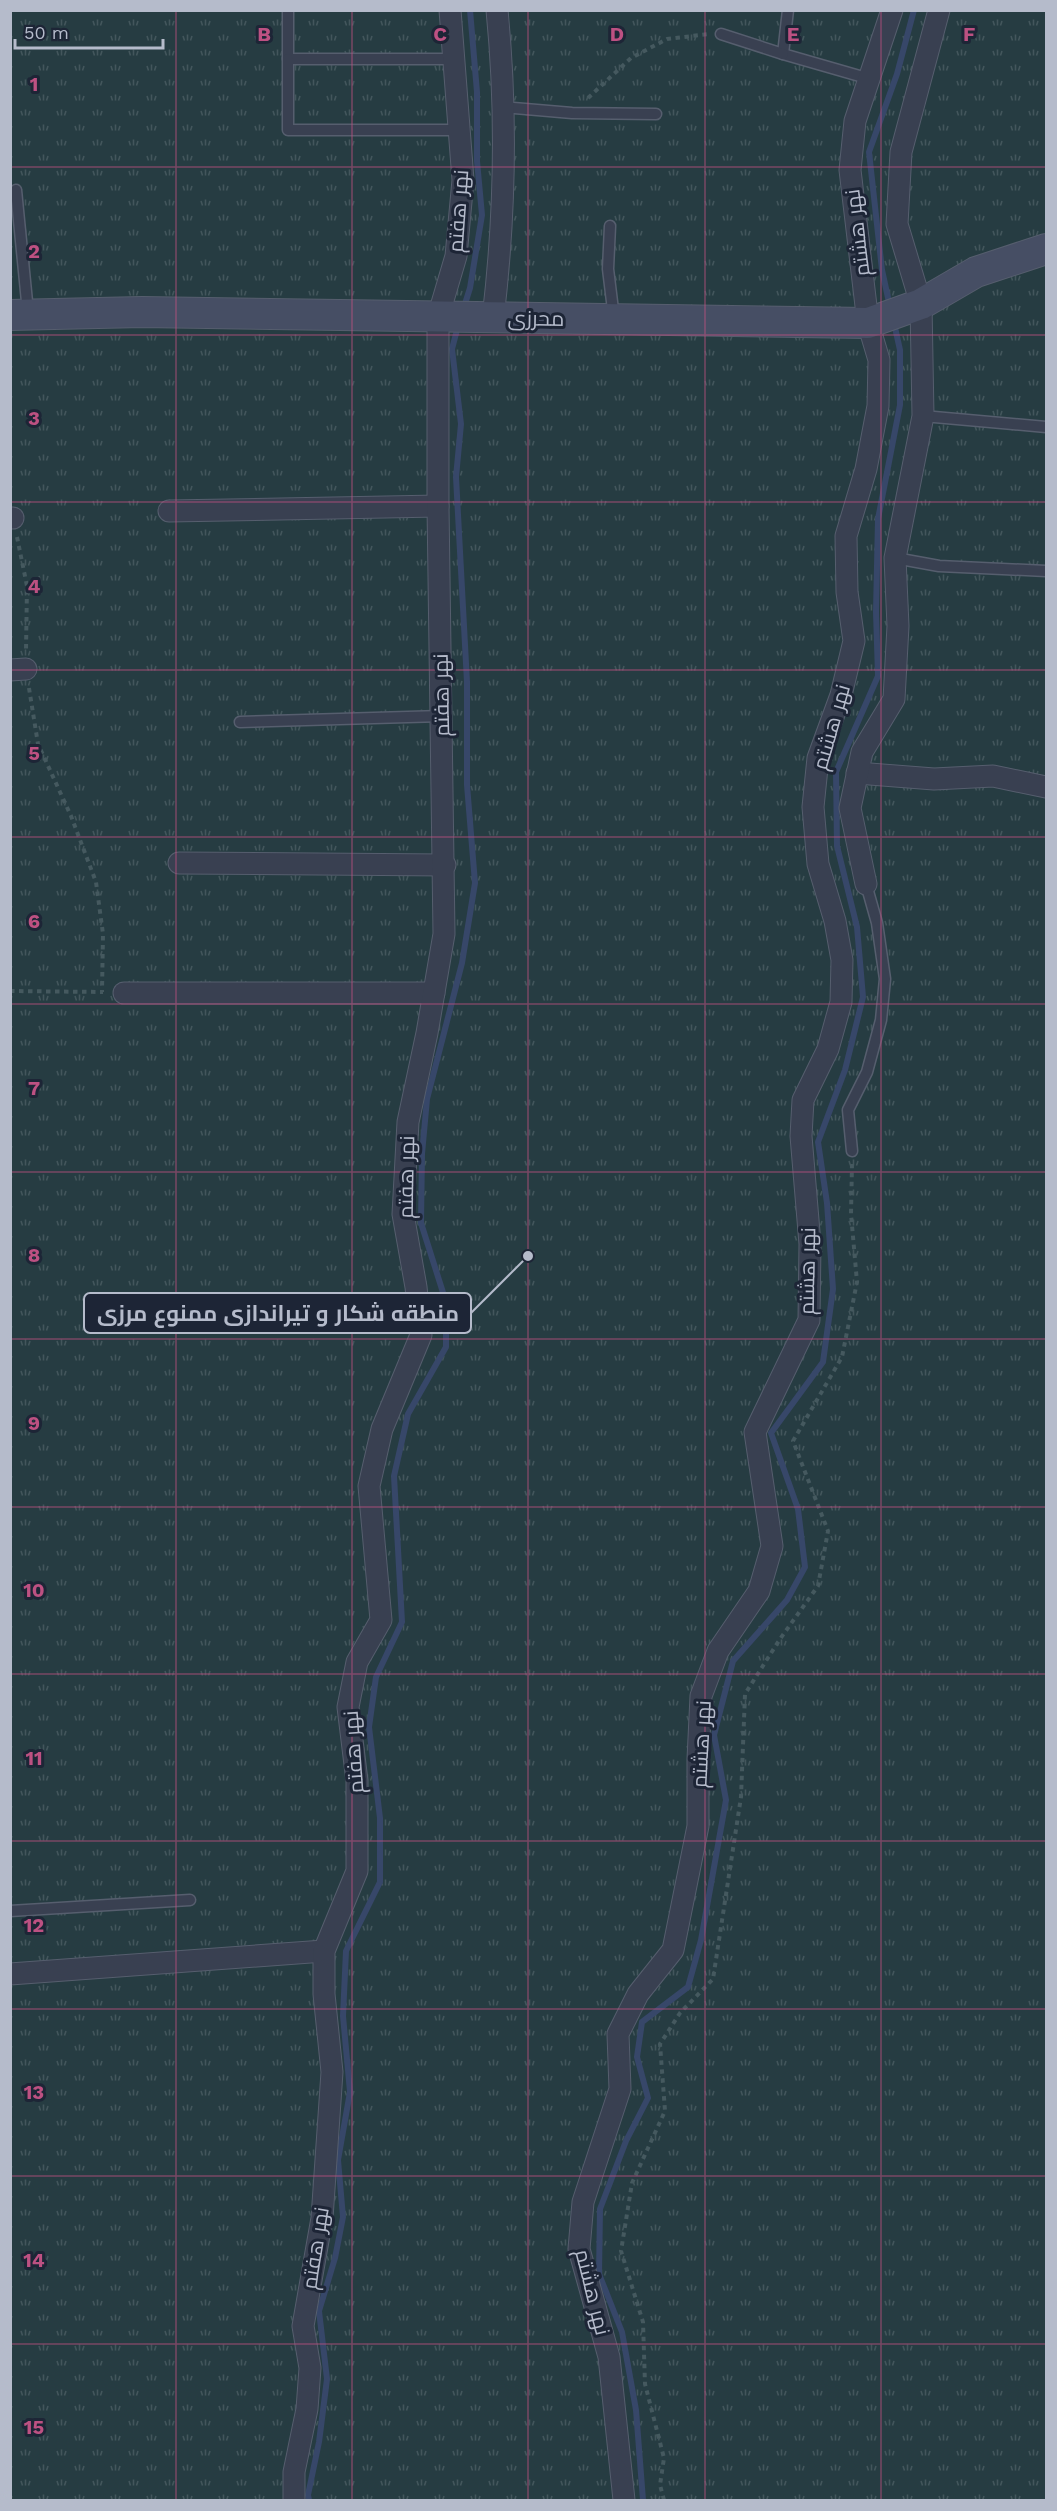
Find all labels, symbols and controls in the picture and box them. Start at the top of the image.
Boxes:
scale bar [15,12,164,50]
text: 50 m [24,22,69,43]
text: B [257,22,271,46]
text: C [433,22,447,46]
text: D [610,22,624,46]
text: E [787,22,799,46]
text: F [963,22,975,46]
text: 1 [30,72,38,96]
street label: نهر هفتم [443,169,475,253]
street label: نهر هشتم [839,188,877,278]
text: 2 [28,239,40,263]
street label: محرزی [507,305,565,332]
text: 3 [28,406,40,430]
text: 4 [28,574,41,598]
street label: نهر هفتم [428,653,456,737]
street label: نهر هشتم [807,681,857,773]
text: 5 [28,741,40,765]
text: 6 [28,909,40,933]
text: 7 [28,1076,40,1100]
street label: نهر هفتم [393,1135,421,1219]
street label: نهر هشتم [794,1227,822,1315]
text: 8 [28,1243,40,1267]
callout: منطقه شکار و تیراندازی ممنوع مرزی [84,1293,471,1333]
text: منطقه شکار و تیراندازی ممنوع مرزی [97,1301,459,1328]
text: 9 [28,1411,40,1435]
text: 10 [23,1578,45,1602]
street label: نهر هشتم [686,1700,718,1789]
street label: نهر هفتم [338,1710,370,1794]
text: 11 [25,1746,43,1770]
text: 12 [24,1913,44,1937]
text: 13 [24,2080,44,2104]
street label: نهر هفتم [296,2205,336,2291]
street label: نهر هشتم [568,2246,616,2338]
text: 14 [23,2248,45,2272]
text: 15 [24,2415,44,2439]

